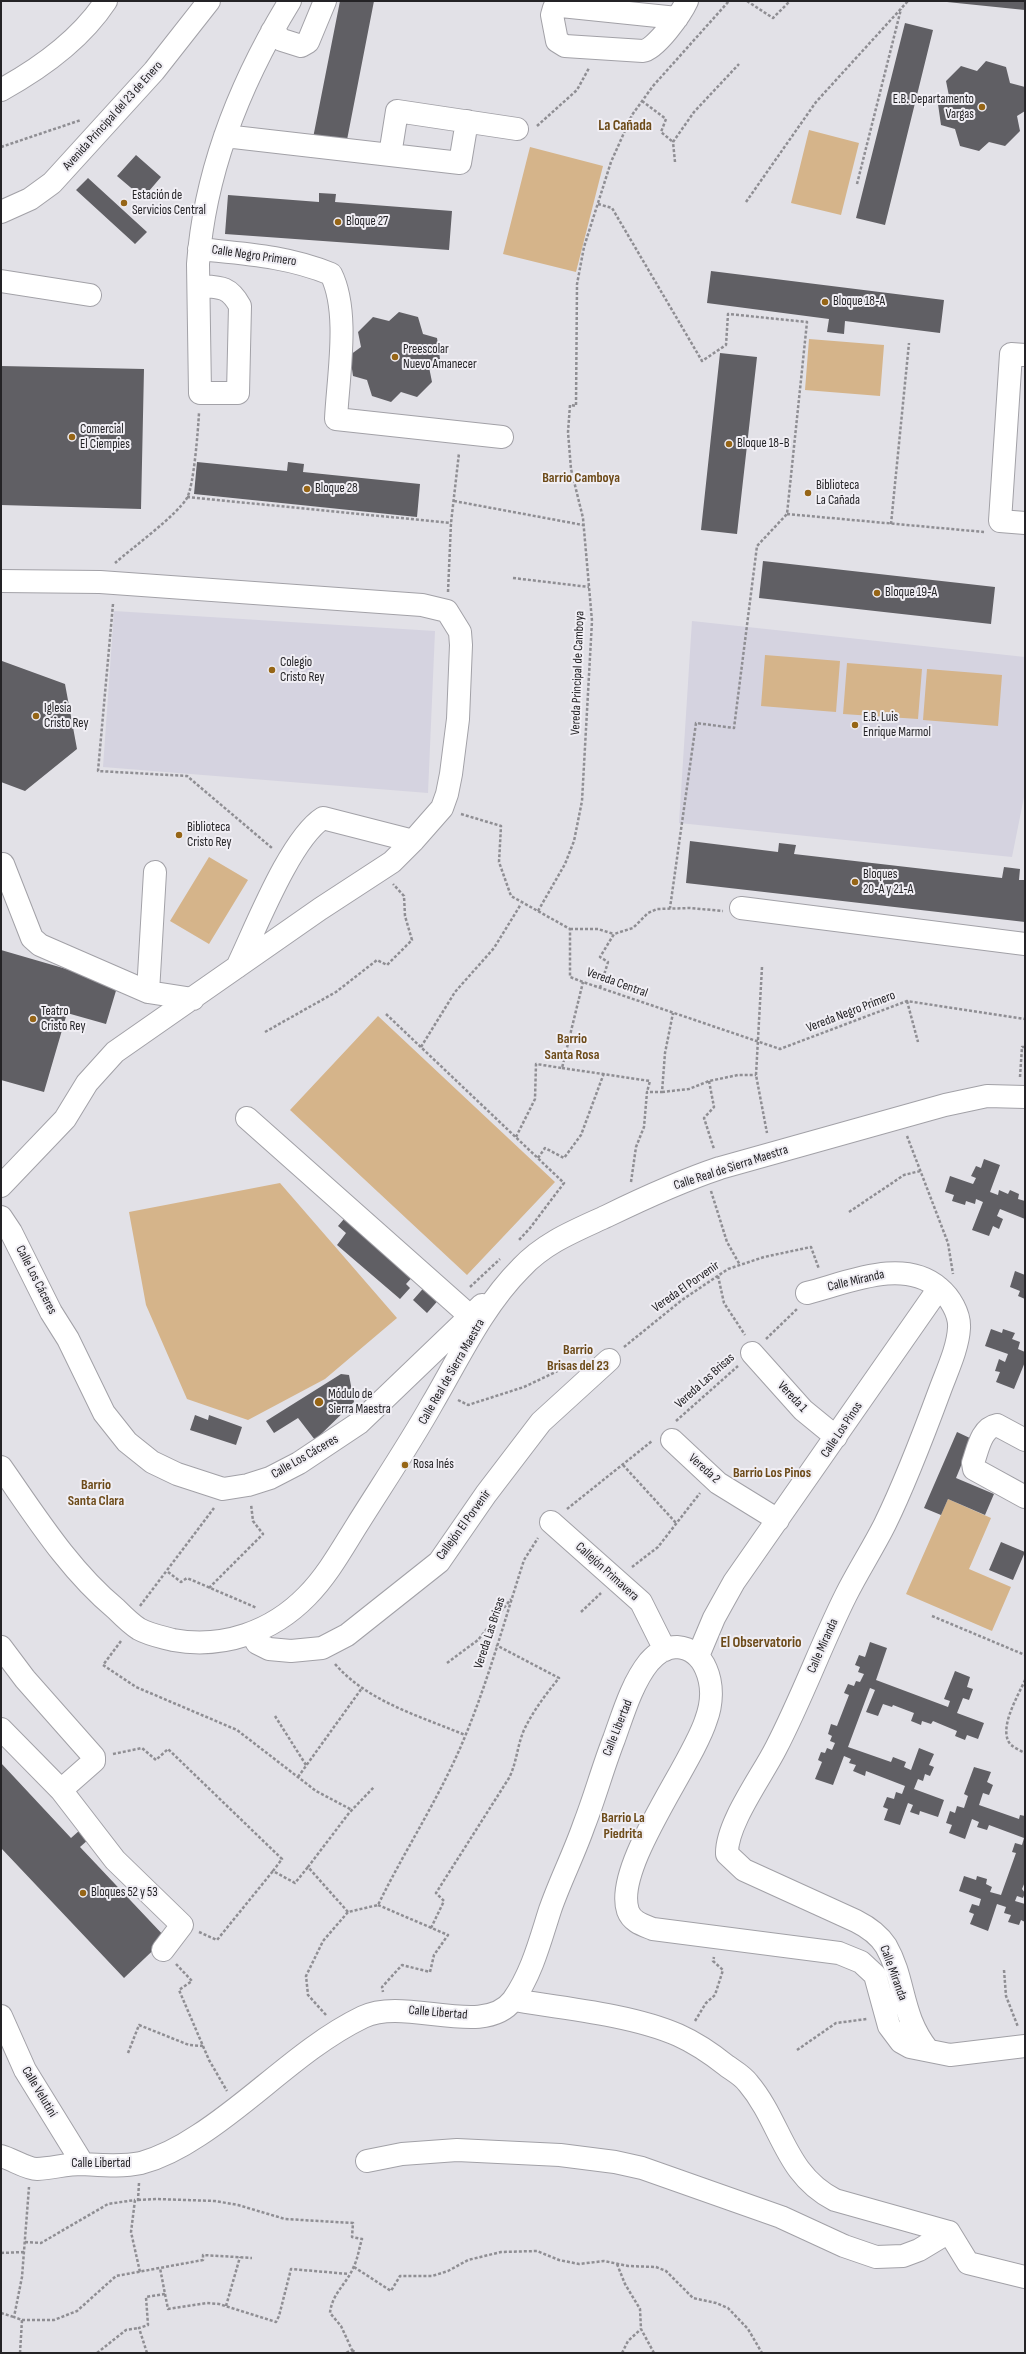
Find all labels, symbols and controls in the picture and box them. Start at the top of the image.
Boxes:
street label: Avenida Principal del 23 de Enero [60,58,166,174]
place label: E.B. Departamento Vargas [893,92,974,123]
marker: E.B. Departamento Vargas [977,102,987,112]
district label: La Cañada [598,117,652,135]
place label: Estación de Servicios Central [132,188,206,219]
marker: Estación de Servicios Central [119,198,129,208]
place label: Bloque 27 [346,214,388,230]
marker: Bloque 27 [333,217,343,227]
street label: Calle Negro Primero [211,242,297,270]
place label: Bloque 18-A [833,294,885,310]
marker: Bloque 18-A [820,297,830,307]
place label: Preescolar Nuevo Amanecer [403,342,477,373]
marker: Preescolar Nuevo Amanecer [390,352,400,362]
place label: Comercial El Ciempies [80,422,130,453]
marker: Comercial El Ciempies [67,432,77,442]
place label: Bloque 18-B [737,436,790,452]
marker: Bloque 18-B [724,439,734,449]
district label: Barrio Camboya [542,470,620,486]
place label: Biblioteca La Cañada [816,478,860,509]
place label: Bloque 28 [315,481,358,497]
marker: Bloque 28 [302,484,312,494]
marker: Biblioteca La Cañada [803,488,813,498]
place label: Bloque 19-A [885,585,937,601]
marker: Bloque 19-A [872,588,882,598]
street label: Vereda Principal de Camboya [568,611,588,735]
place label: Colegio Cristo Rey [280,655,324,686]
marker: Colegio Cristo Rey [267,665,277,675]
place label: Iglesia Cristo Rey [44,701,88,732]
place label: E.B. Luis Enrique Marmol [863,710,931,741]
marker: Iglesia Cristo Rey [31,711,41,721]
marker: E.B. Luis Enrique Marmol [850,720,860,730]
place label: Biblioteca Cristo Rey [187,820,231,851]
marker: Biblioteca Cristo Rey [174,830,184,840]
place label: Bloques 20-A y 21-A [863,867,913,898]
marker: Bloques 20-A y 21-A [850,877,860,887]
street label: Vereda Central [584,965,650,1001]
street label: Vereda Negro Primero [804,988,898,1036]
place label: Teatro Cristo Rey [41,1004,85,1035]
marker: Teatro Cristo Rey [28,1014,38,1024]
district label: Barrio Santa Rosa [545,1031,599,1064]
street label: Calle Real de Sierra Maestra [672,1142,790,1194]
street label: Calle Los Cáceres [12,1243,60,1317]
street label: Vereda El Porvenir [649,1258,723,1316]
street label: Calle Miranda [826,1267,886,1295]
street label: Calle Real de Sierra Maestra [415,1317,489,1427]
district label: Barrio Brisas del 23 [547,1342,609,1374]
street label: Vereda Las Brisas [672,1350,738,1412]
street label: Vereda 1 [774,1378,810,1416]
place label: Módulo de Sierra Maestra [328,1387,391,1418]
marker: Módulo de Sierra Maestra [313,1396,325,1408]
street label: Calle Los Pinos [818,1399,866,1461]
street label: Calle Los Cáceres [269,1432,341,1482]
street label: Vereda 2 [685,1451,723,1487]
place label: Rosa Inés [413,1457,454,1473]
marker: Rosa Inés [400,1460,410,1470]
district label: Barrio Los Pinos [733,1465,811,1481]
district label: Barrio Santa Clara [68,1477,124,1510]
street label: Callejón El Porvenir [433,1487,495,1563]
street label: Callejón Primavera [572,1539,642,1605]
street label: Vereda Las Brisas [471,1595,509,1671]
street label: Calle Miranda [804,1616,842,1676]
district label: El Observatorio [720,1634,802,1652]
street label: Calle Libertad [600,1698,636,1758]
district label: Barrio La Piedrita [601,1810,645,1842]
place label: Bloques 52 y 53 [91,1885,158,1901]
marker: Bloques 52 y 53 [78,1888,88,1898]
street label: Calle Miranda [876,1943,910,2003]
street label: Calle Libertad [408,2003,468,2023]
street label: Calle Velutini [18,2064,60,2120]
street label: Calle Libertad [71,2156,131,2172]

